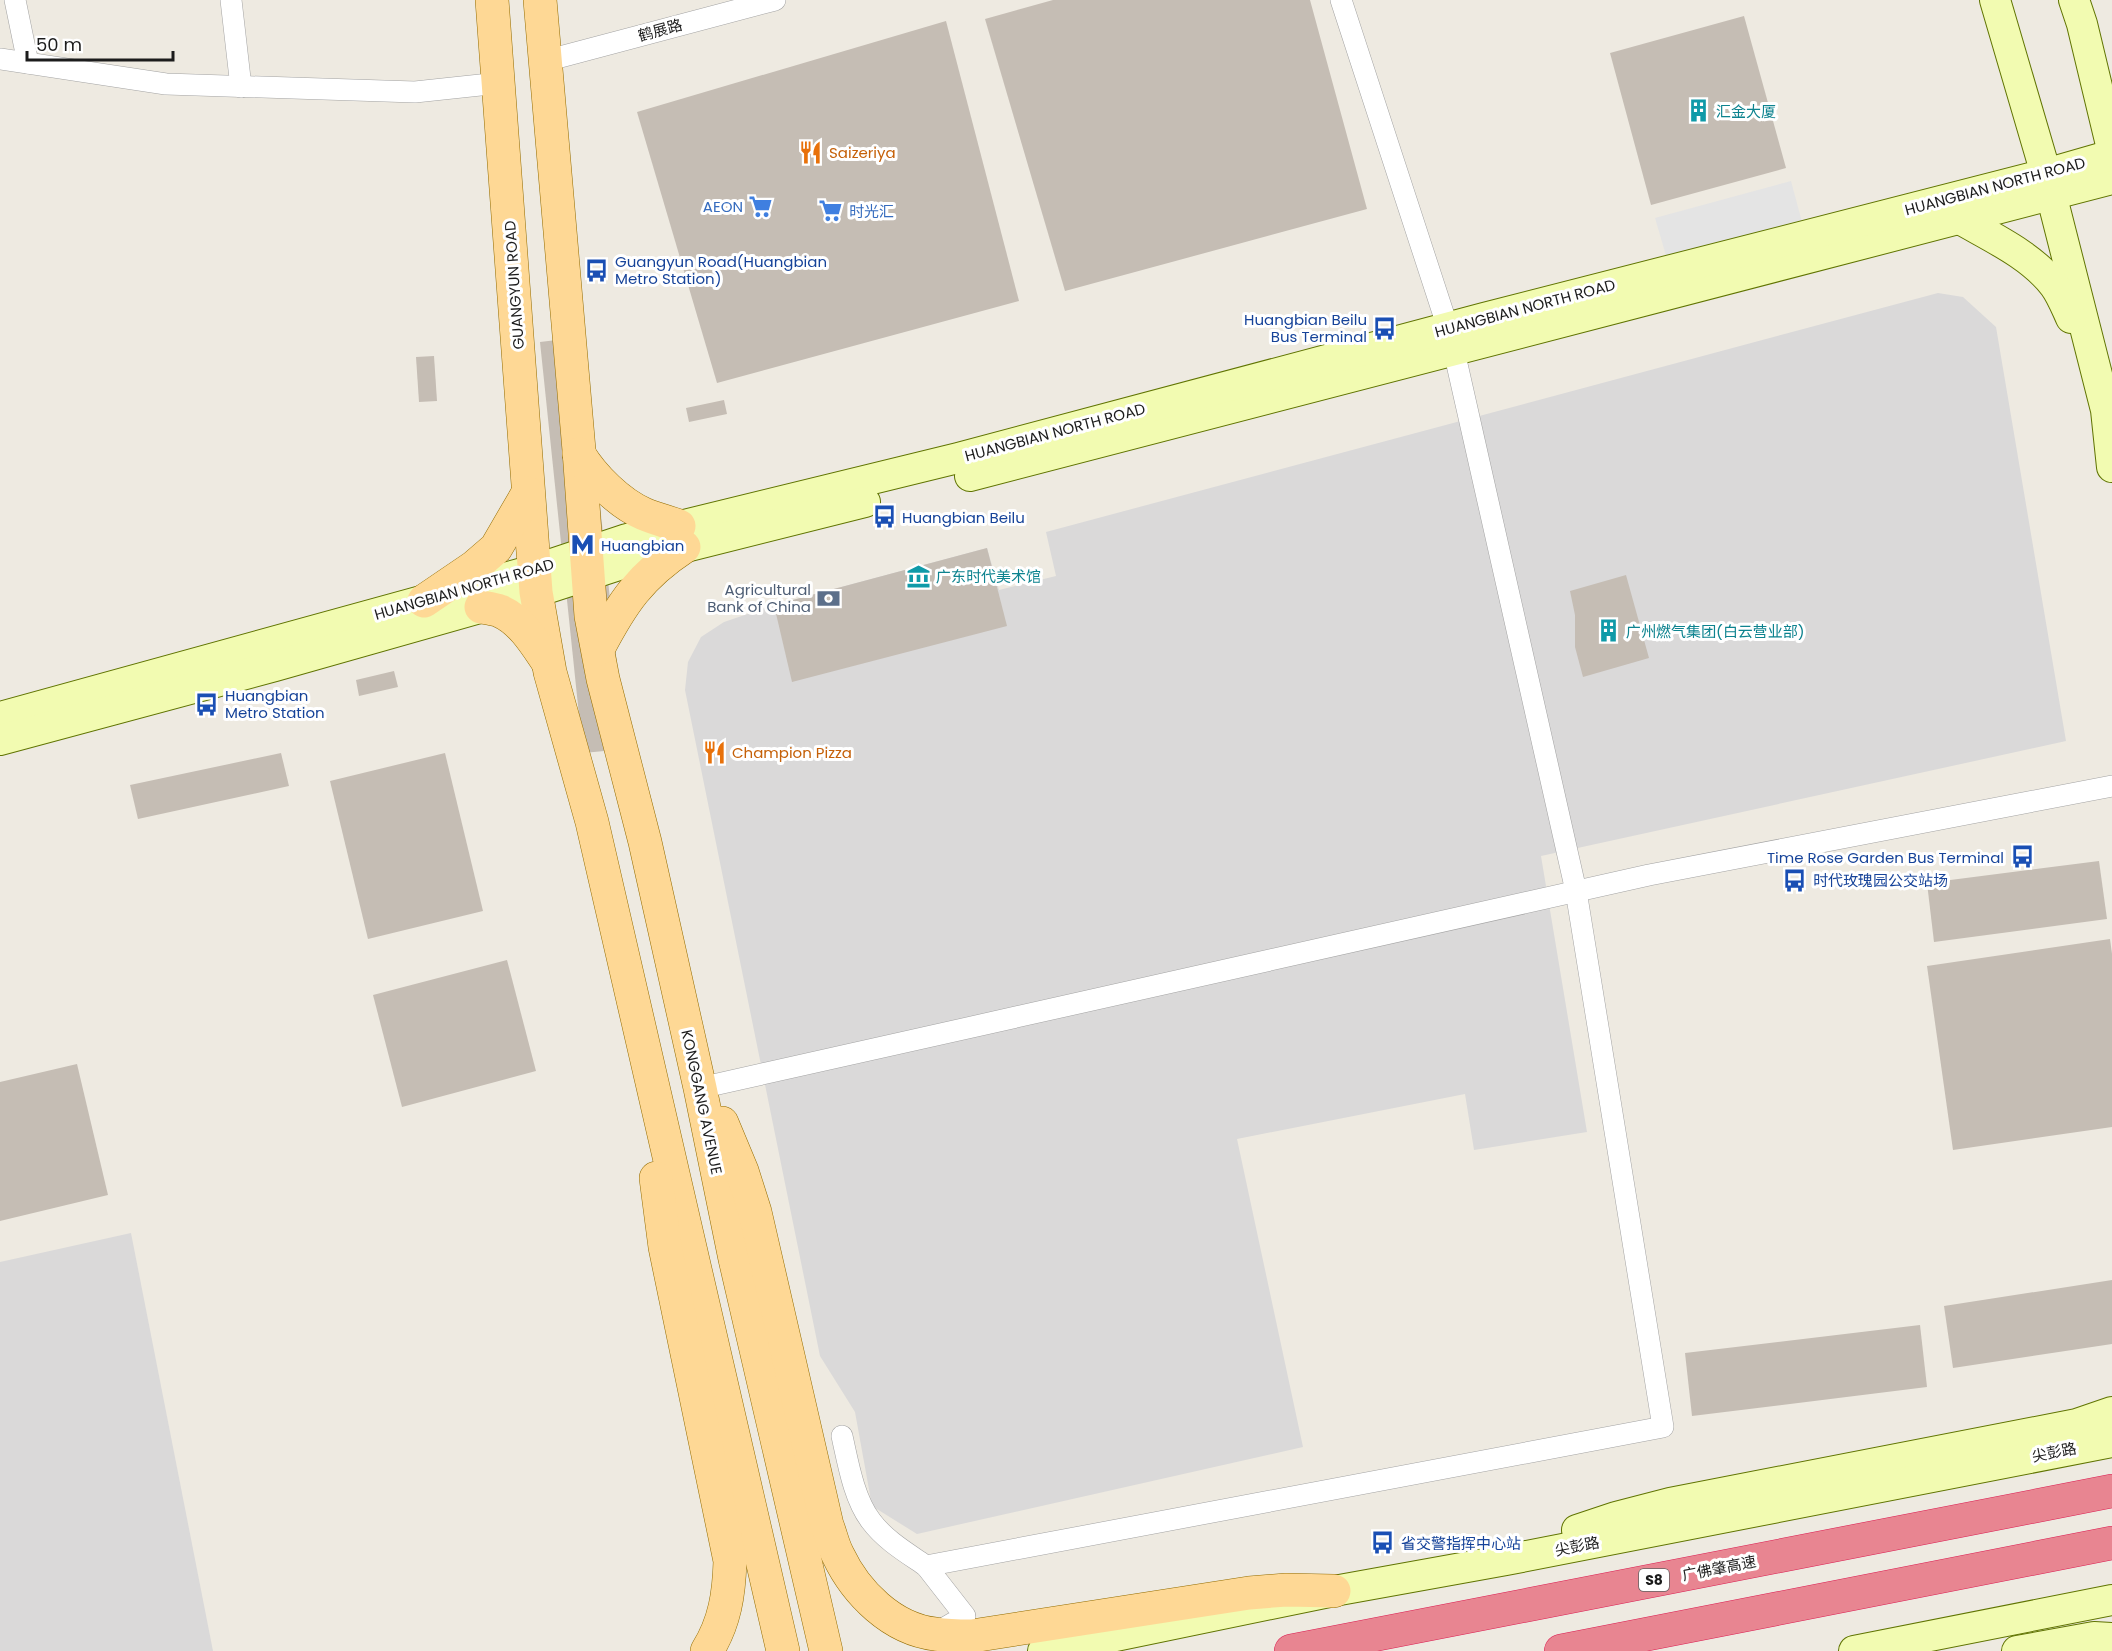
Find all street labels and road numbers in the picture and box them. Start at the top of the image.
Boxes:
street label: 鹤展路 [636,14,684,46]
street label: HUANGBIAN NORTH ROAD [1902,152,2088,220]
street label: GUANGYUN ROAD [499,220,529,350]
street label: HUANGBIAN NORTH ROAD [1432,274,1618,342]
street label: HUANGBIAN NORTH ROAD [962,398,1148,466]
street label: HUANGBIAN NORTH ROAD [372,553,556,625]
street label: KONGGANG AVENUE [676,1028,728,1176]
street label: 尖彭路 [2030,1437,2078,1467]
street label: 尖彭路 [1553,1531,1601,1561]
street label: 广佛肇高速 [1680,1551,1758,1585]
road number: S8 [1639,1569,1669,1591]

